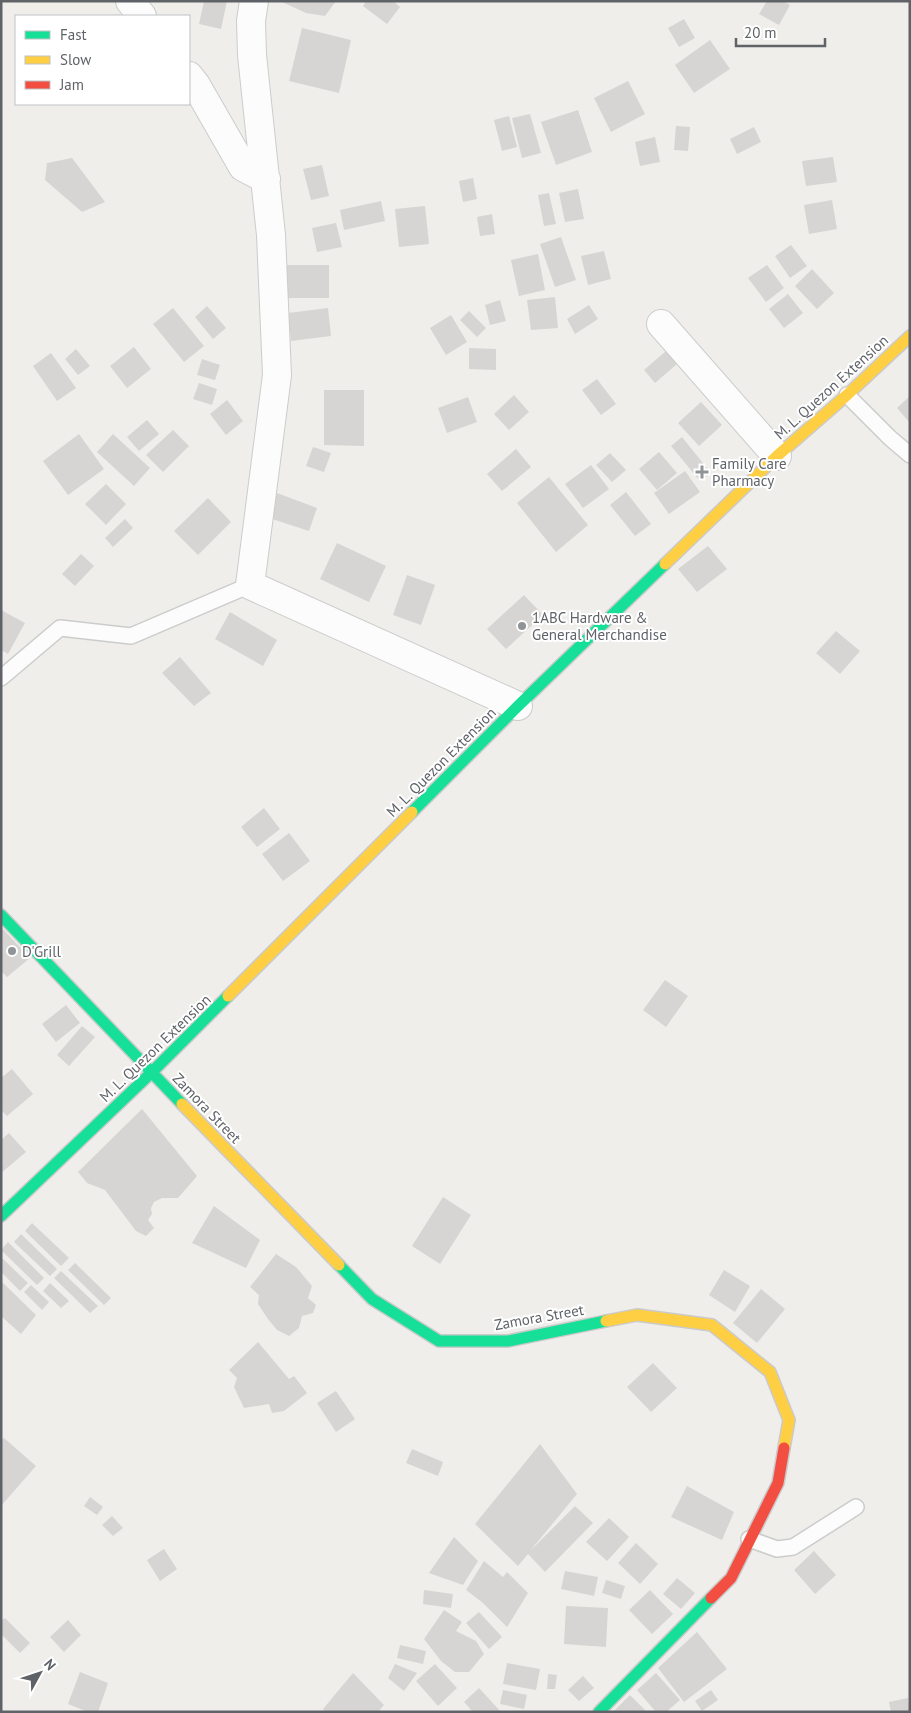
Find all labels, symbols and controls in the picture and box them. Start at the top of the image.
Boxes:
legend [15,15,190,105]
scale bar [736,15,825,47]
text: 20 m [744,23,777,42]
text: Fast [60,25,87,44]
text: Slow [60,50,91,69]
text: Jam [59,75,84,94]
street label: M. L. Quezon Extension [770,331,892,443]
place label: Family Care Pharmacy [712,454,787,490]
marker: Family Care Pharmacy [696,466,708,478]
place label: 1ABC Hardware & General Merchandise [532,608,667,644]
marker: 1ABC Hardware & General Merchandise [516,620,528,632]
street label: M. L. Quezon Extension [382,703,500,821]
place label: D'Grill [22,942,62,961]
marker: D'Grill [6,945,18,957]
street label: M. L. Quezon Extension [95,990,215,1106]
street label: Zamora Street [169,1069,245,1147]
street label: Zamora Street [493,1300,585,1334]
north arrow [15,1648,65,1698]
text: N [40,1655,60,1674]

